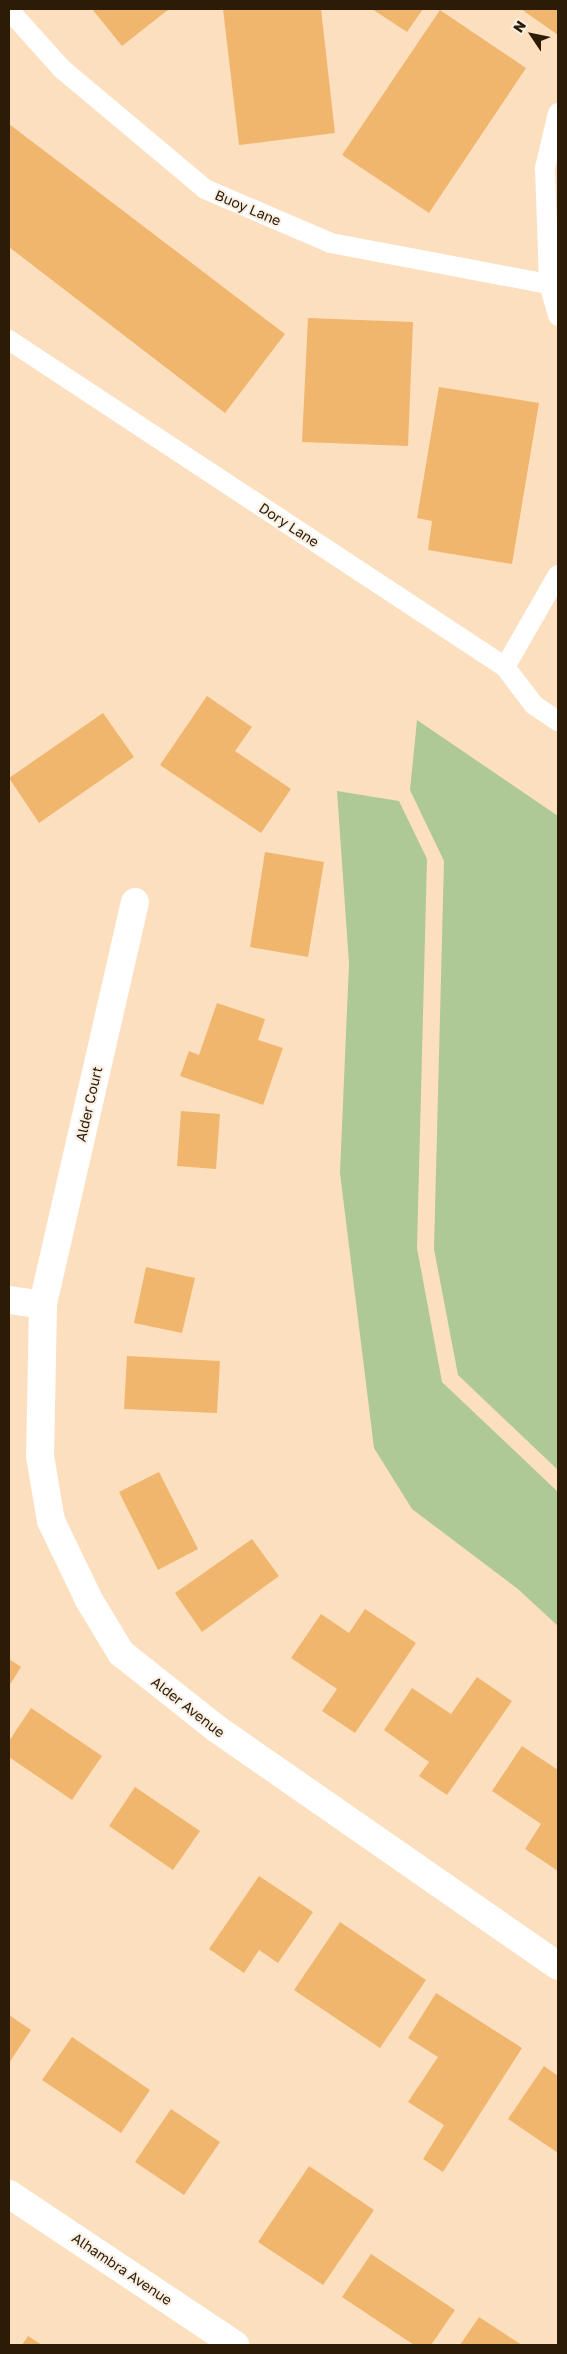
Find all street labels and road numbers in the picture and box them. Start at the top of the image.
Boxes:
street label: Buoy Lane [212,187,284,229]
street label: Dory Lane [256,499,322,551]
street label: Alder Court [72,1065,106,1143]
street label: Alder Avenue [148,1673,228,1741]
street label: Alhambra Avenue [69,2229,175,2309]

